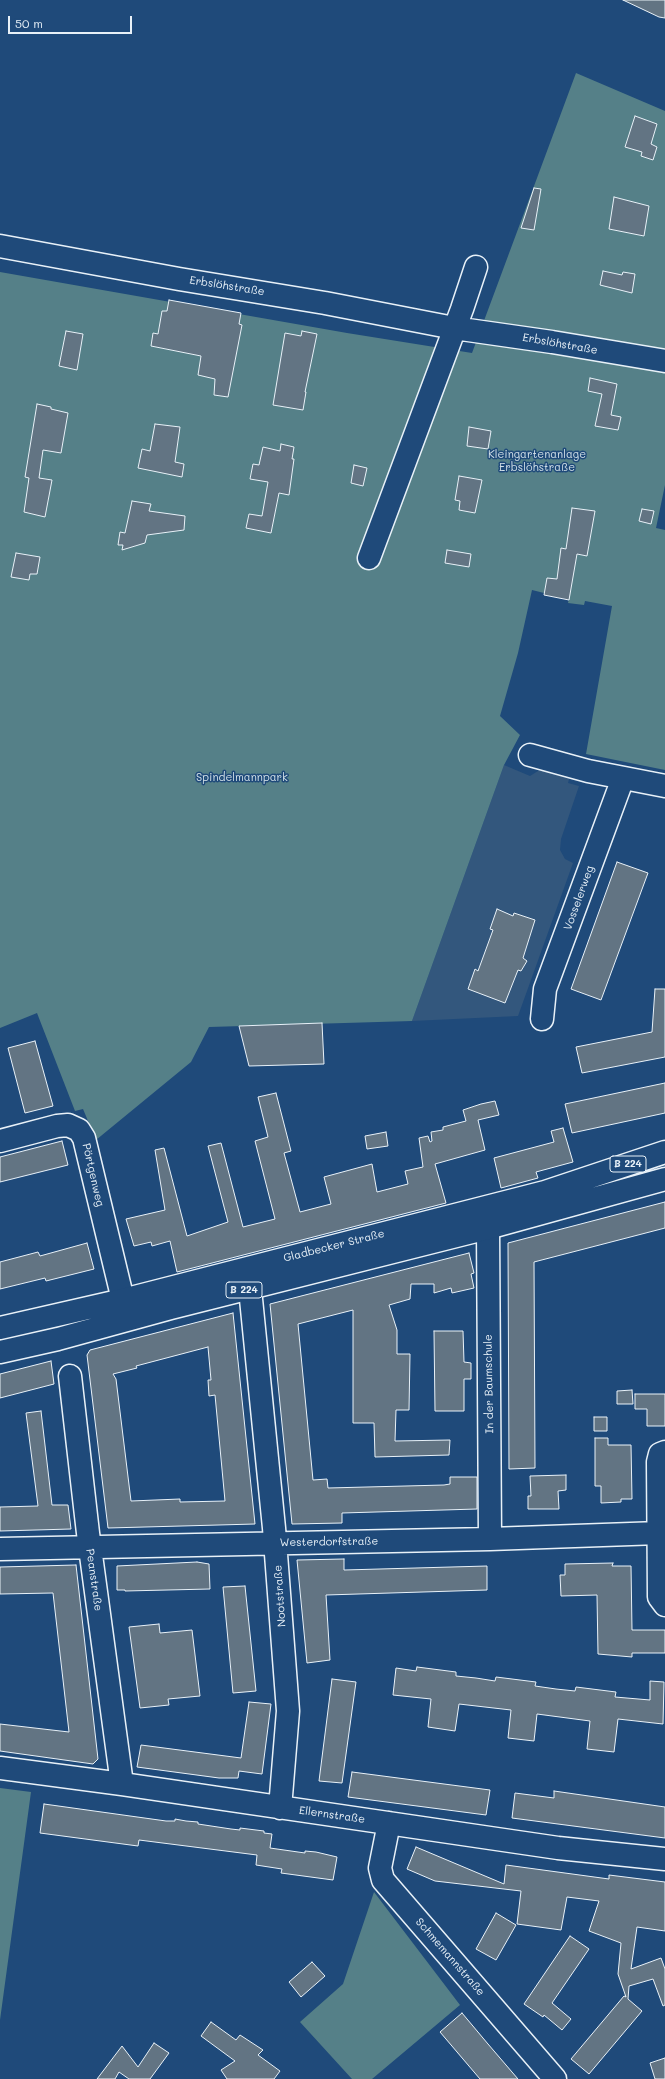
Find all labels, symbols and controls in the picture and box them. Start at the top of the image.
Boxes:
scale bar [10,8,134,34]
text: 50 m [15,15,43,31]
street label: Erbslöhstraße [188,274,266,298]
street label: Erbslöhstraße [521,331,599,357]
park label: Kleingartenanlage Erbslöhstraße [488,448,586,474]
park label: Spindelmannpark [196,771,288,785]
street label: Vosselerweg [561,864,597,932]
street label: Pörtgenweg [79,1142,107,1208]
road number: B 224 [610,1156,646,1172]
street label: Gladbecker Straße [282,1227,386,1265]
road number: B 224 [226,1282,262,1298]
street label: In der Baumschule [482,1334,496,1434]
street label: Westerdorfstraße [280,1535,378,1549]
street label: Peanstraße [83,1548,105,1612]
street label: Nootstraße [271,1564,289,1628]
street label: Ellernstraße [298,1804,366,1826]
street label: Schmemannstraße [413,1915,487,1999]

